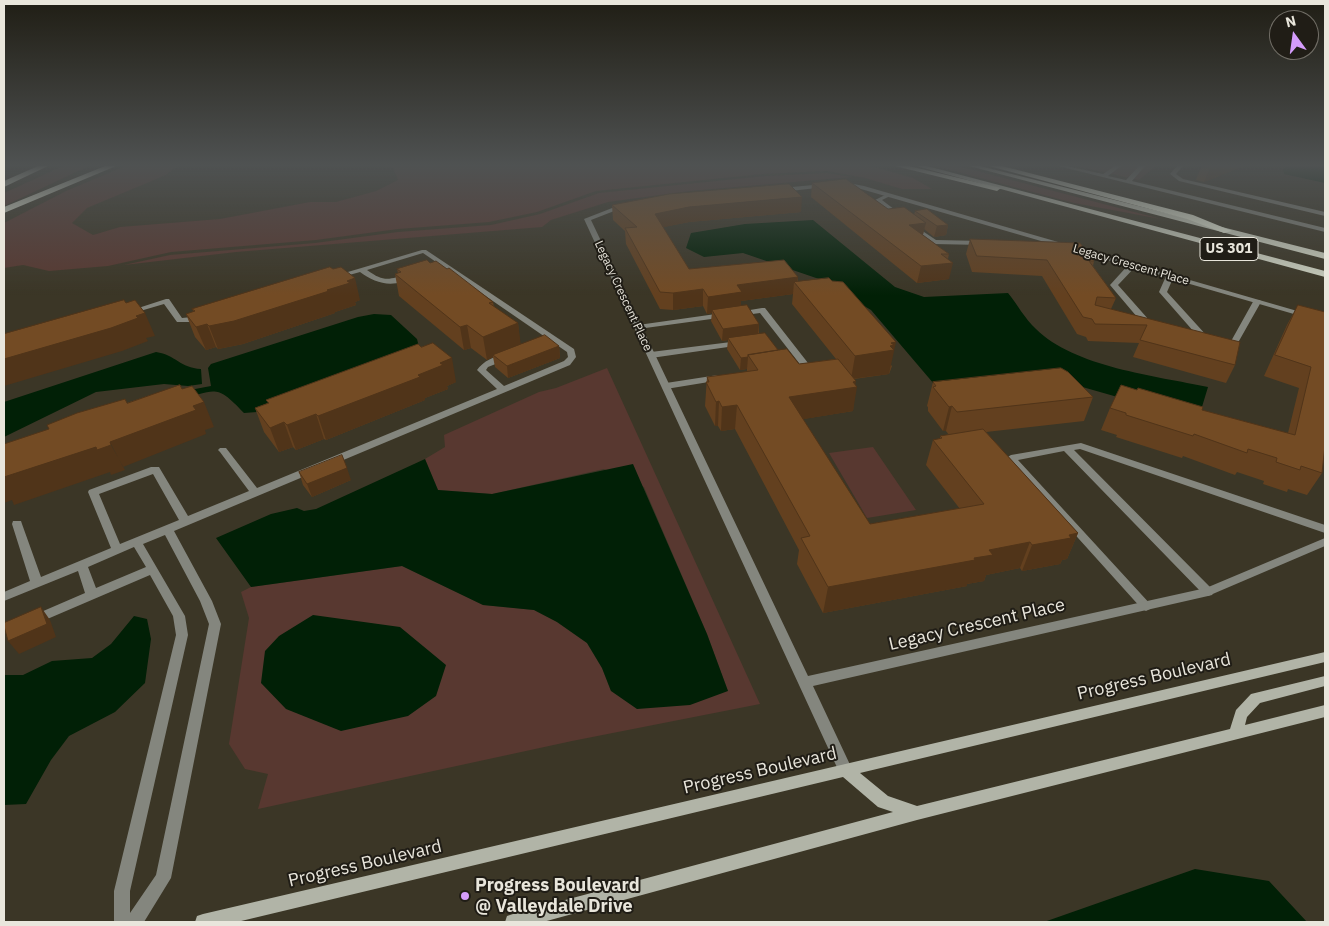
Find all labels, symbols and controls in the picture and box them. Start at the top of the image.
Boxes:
north arrow [1269,10,1319,60]
text: N [1284,11,1298,31]
street label: Legacy Crescent Place [591,238,655,354]
road number: US 301 [1200,238,1258,260]
street label: Legacy Crescent Place [1071,242,1191,288]
street label: Legacy Crescent Place [887,594,1067,656]
street label: Progress Boulevard [1075,649,1233,705]
street label: Progress Boulevard [681,743,839,799]
street label: Progress Boulevard [286,836,444,892]
place label: Progress Boulevard @ Valleydale Drive [475,875,640,918]
marker: Progress Boulevard @ Valleydale Drive [459,890,471,902]

